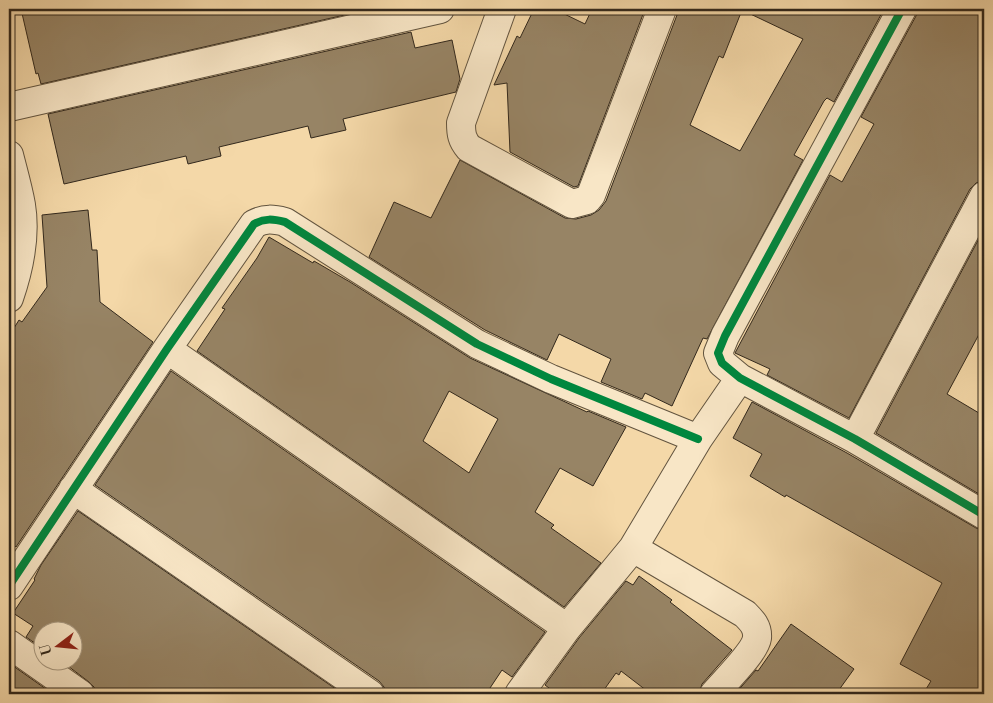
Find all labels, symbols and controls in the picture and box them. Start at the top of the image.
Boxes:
north arrow [32,620,82,670]
text: U [36,641,57,657]

